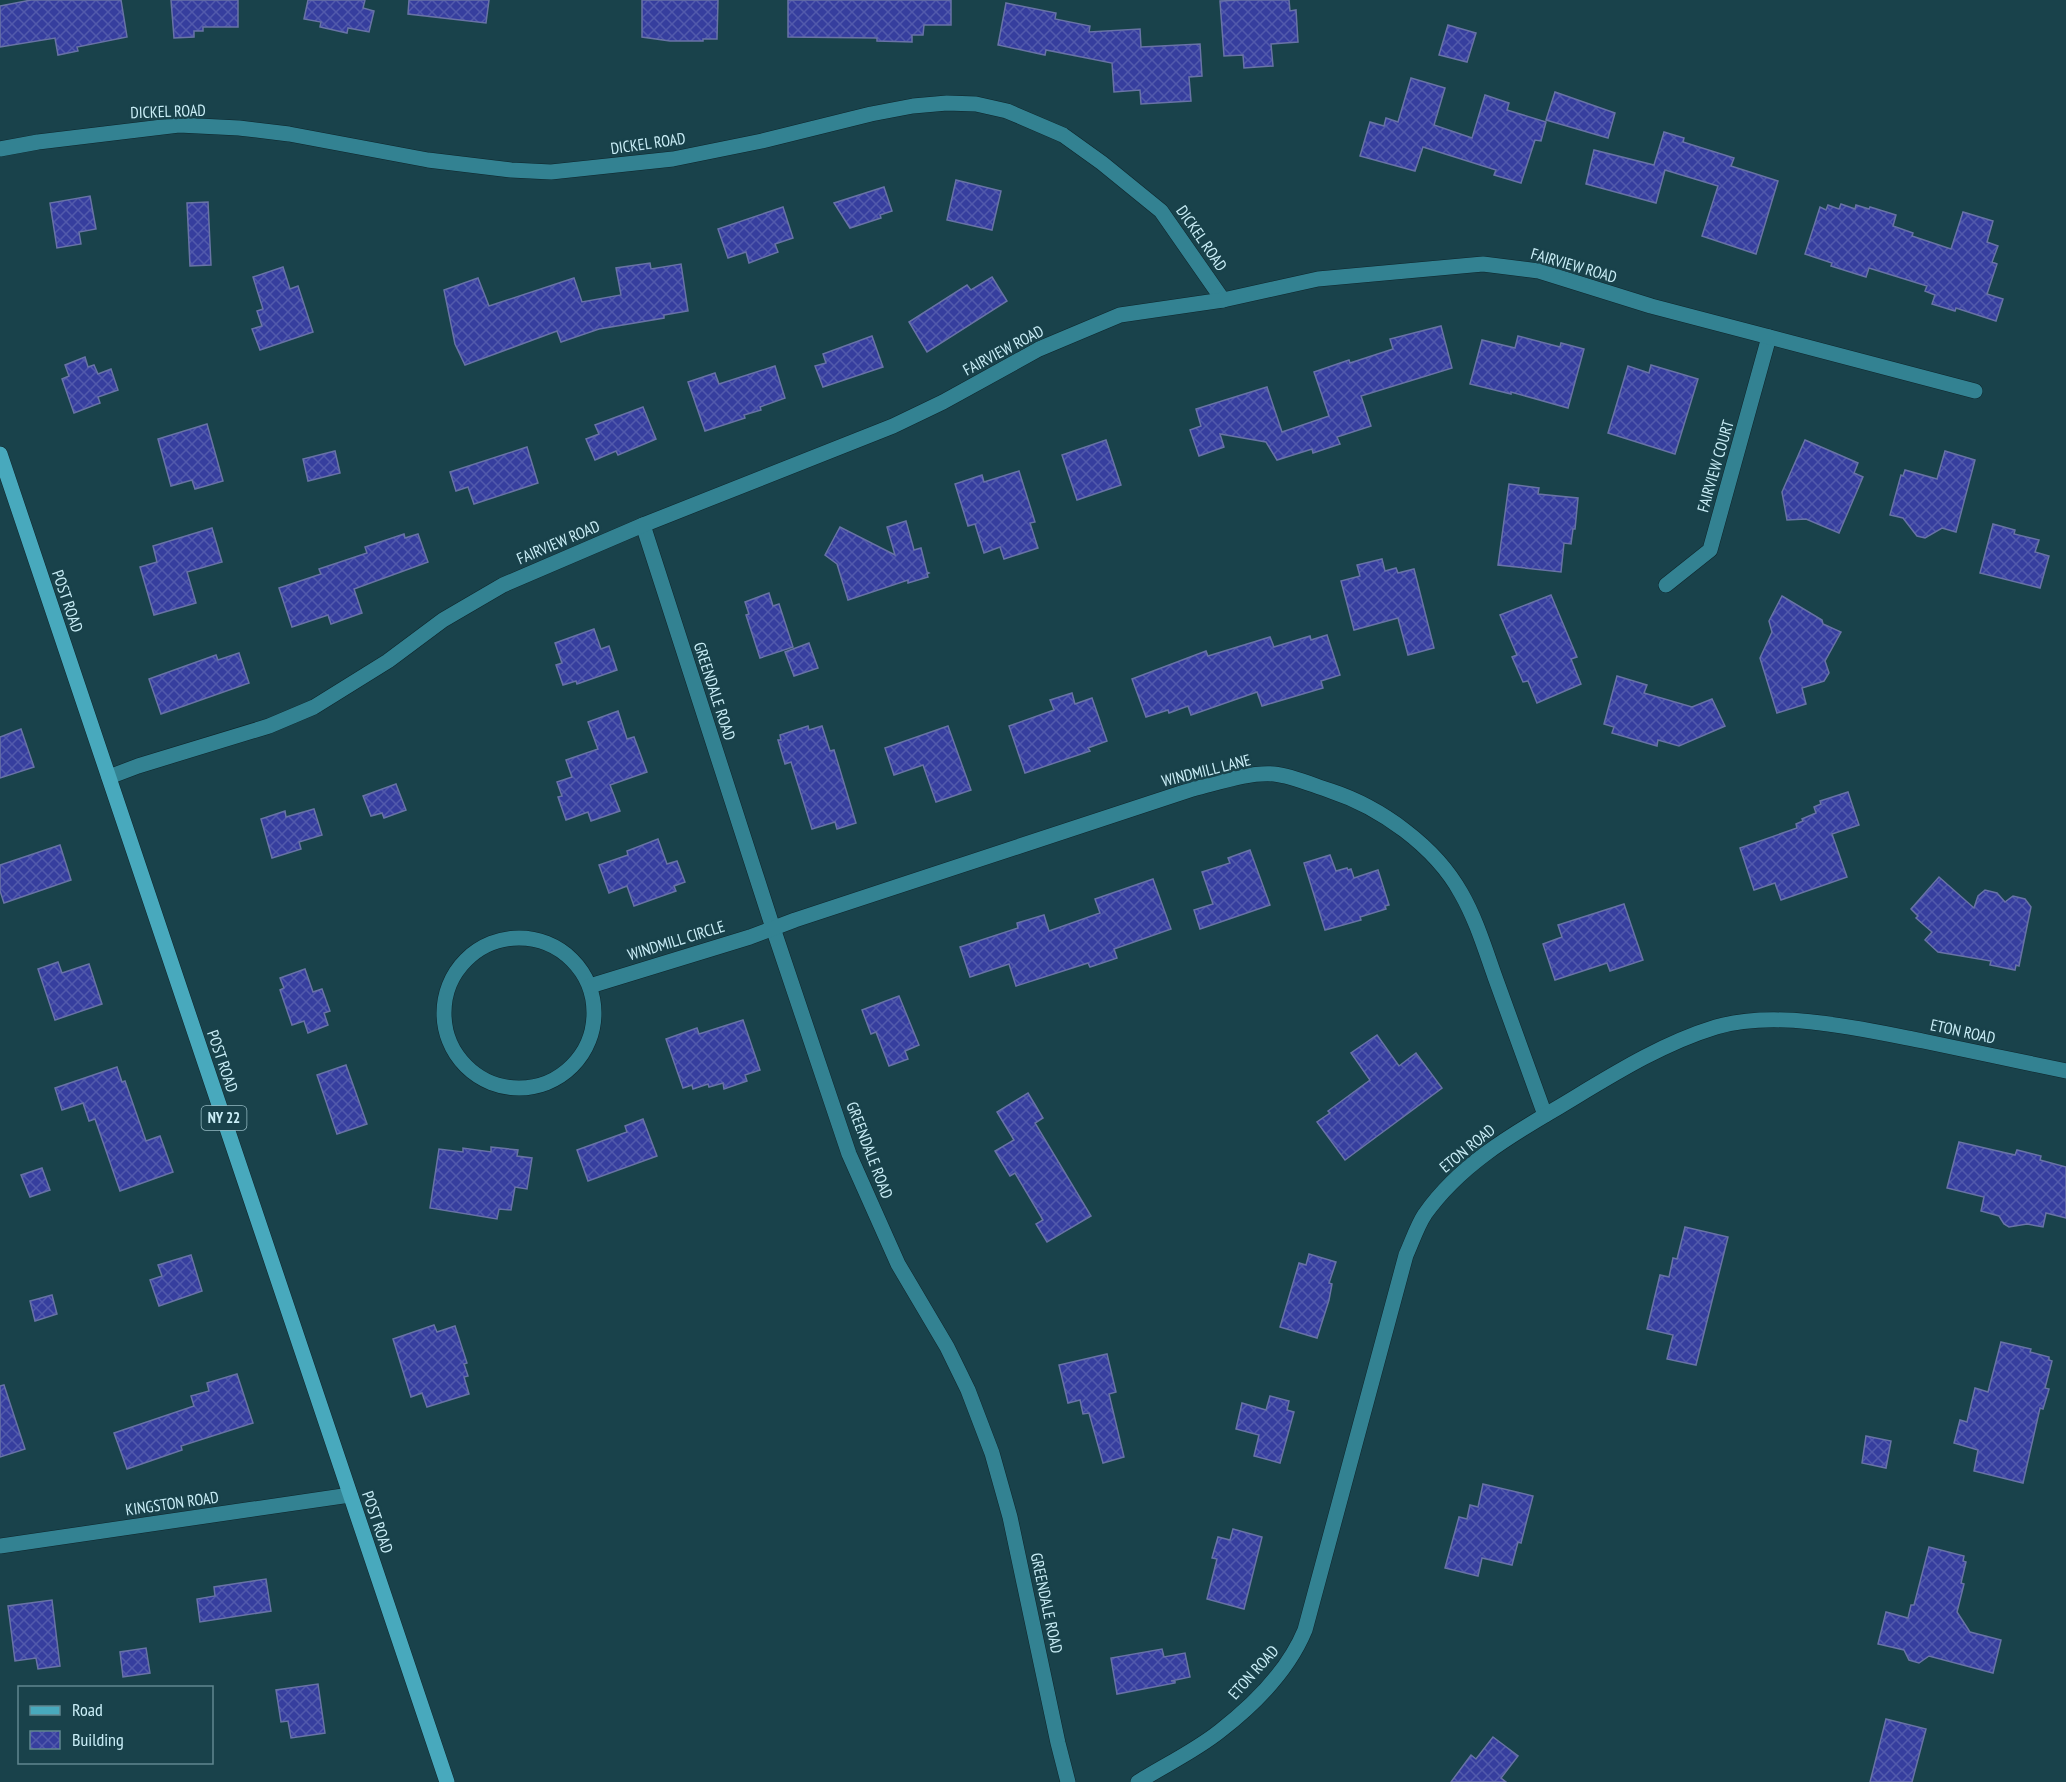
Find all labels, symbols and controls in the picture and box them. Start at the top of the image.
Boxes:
street label: DICKEL ROAD [130,100,206,122]
street label: DICKEL ROAD [609,128,687,158]
street label: DICKEL ROAD [1172,201,1232,275]
street label: FAIRVIEW ROAD [1529,243,1619,287]
street label: FAIRVIEW ROAD [959,320,1047,380]
street label: FAIRVIEW COURT [1692,418,1738,514]
street label: FAIRVIEW ROAD [513,516,603,568]
street label: POST ROAD [48,567,88,635]
street label: GREENDALE ROAD [690,639,740,743]
street label: WINDMILL LANE [1159,749,1253,791]
street label: WINDMILL CIRCLE [625,916,727,964]
street label: ETON ROAD [1929,1014,1997,1048]
street label: POST ROAD [203,1027,243,1095]
street label: GREENDALE ROAD [842,1099,898,1201]
road number: NY 22 [202,1106,246,1130]
street label: ETON ROAD [1435,1120,1499,1176]
street label: KINGSTON ROAD [124,1487,220,1519]
street label: POST ROAD [358,1488,398,1556]
street label: GREENDALE ROAD [1027,1551,1067,1655]
street label: ETON ROAD [1224,1641,1282,1703]
legend [18,1686,213,1764]
text: Road [72,1698,103,1721]
text: Building [72,1728,124,1751]

